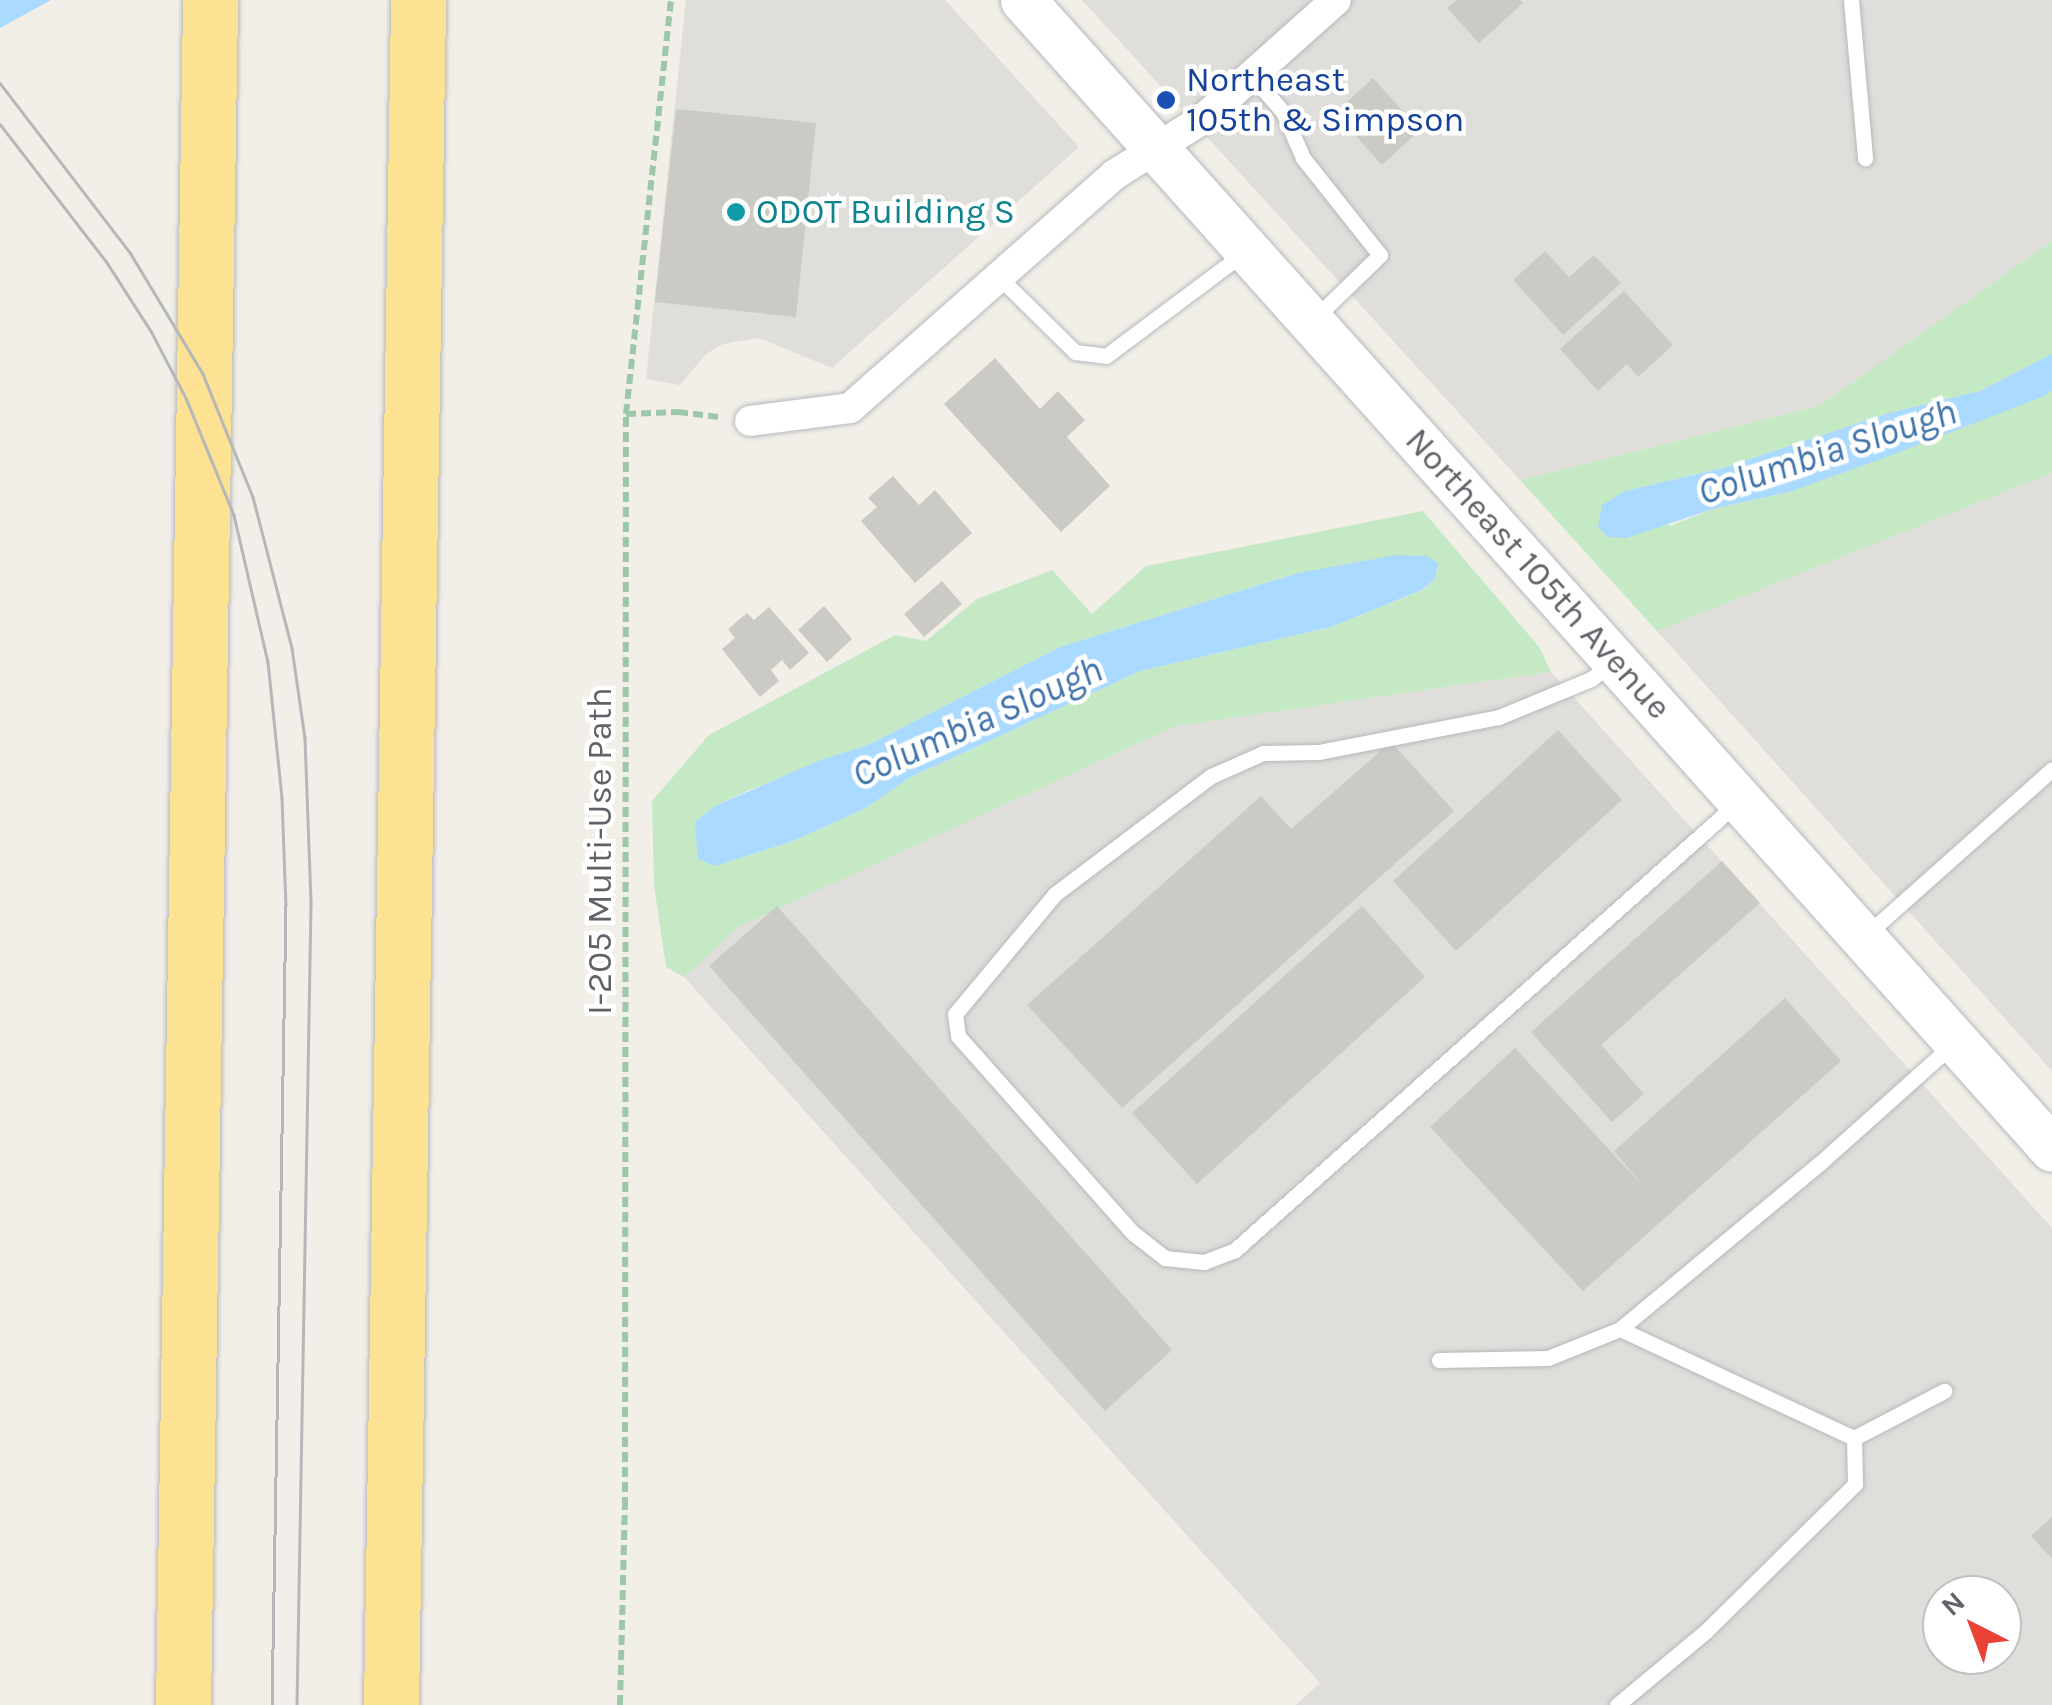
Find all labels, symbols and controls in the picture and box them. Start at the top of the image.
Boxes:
place label: Northeast 105th & Simpson [1186,59,1464,141]
marker: Northeast 105th & Simpson [1155,89,1177,111]
place label: ODOT Building S [756,191,1015,233]
marker: ODOT Building S [725,201,747,223]
water label: Columbia Slough [1692,389,1962,515]
street label: Northeast 105th Avenue [1396,420,1680,728]
water label: Columbia Slough [845,646,1109,798]
street label: I-205 Multi-Use Path [579,687,621,1015]
north arrow [1922,1575,2022,1675]
text: N [1934,1585,1971,1623]

